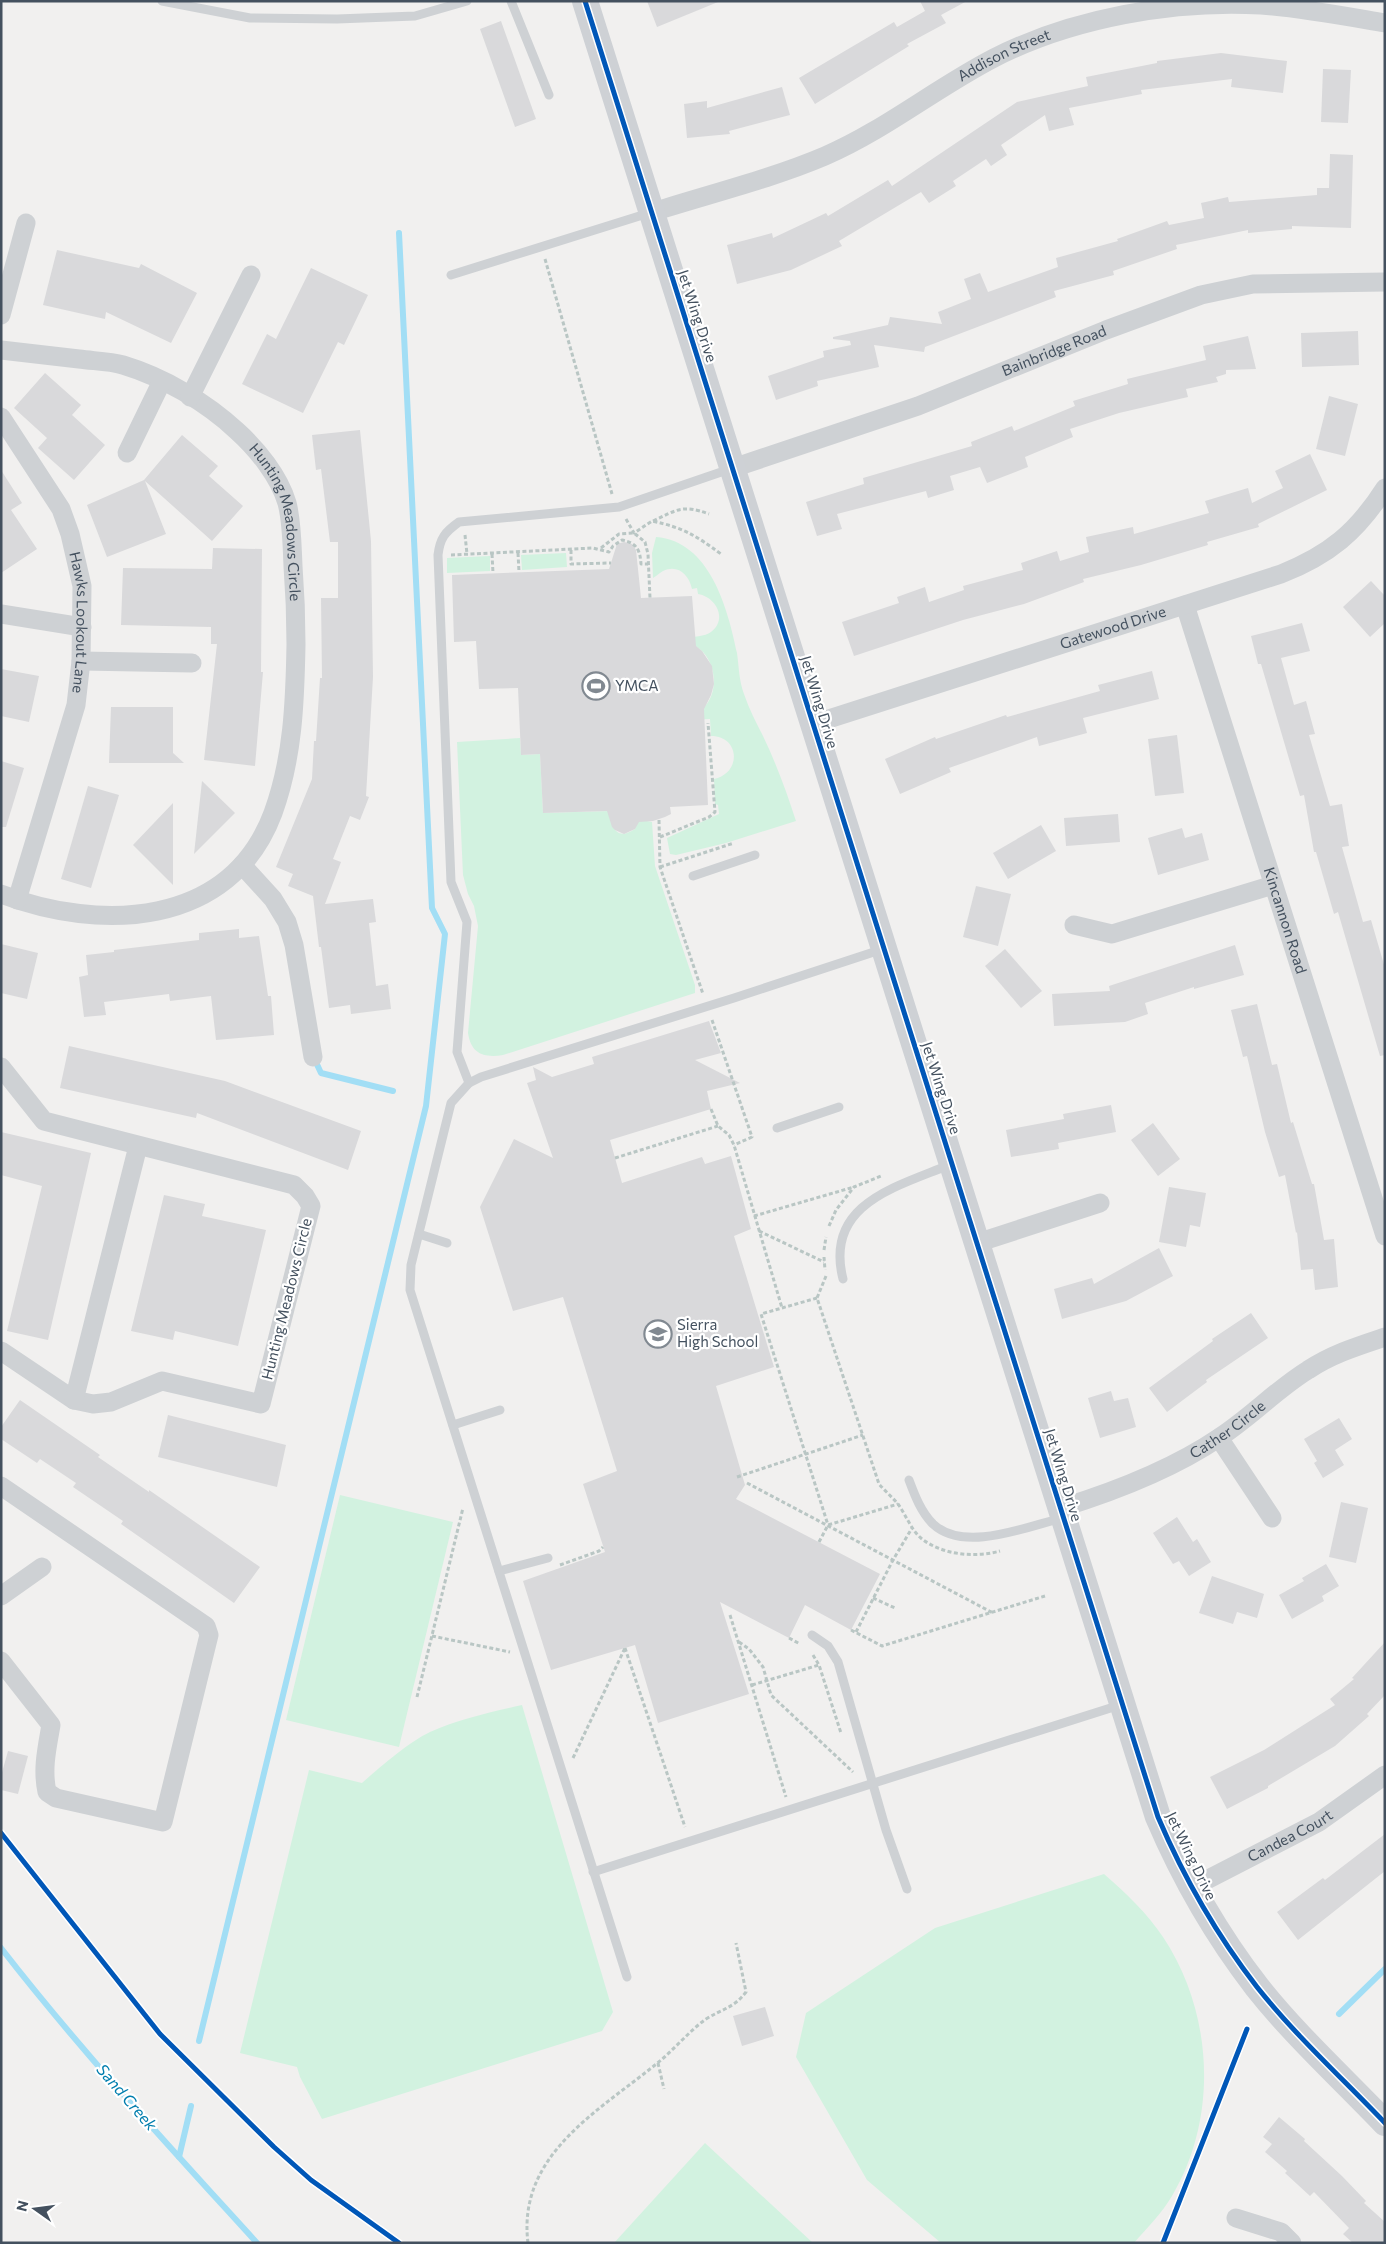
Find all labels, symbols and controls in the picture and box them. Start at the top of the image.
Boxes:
street label: Addison Street [954,25,1053,85]
street label: Jet Wing Drive [675,267,721,364]
street label: Bainbridge Road [999,321,1109,379]
street label: Hunting Meadows Circle [246,439,305,602]
street label: Hawks Lookout Lane [66,550,93,694]
street label: Gatewood Drive [1057,601,1168,652]
street label: Jet Wing Drive [797,653,843,750]
sports icon: YMCA [581,671,611,701]
place label: YMCA [615,676,659,694]
street label: Kincannon Road [1261,865,1311,976]
street label: Jet Wing Drive [919,1039,965,1136]
street label: Hunting Meadows Circle [257,1216,315,1381]
place label: Sierra High School [677,1315,758,1350]
school or university icon: Sierra High School [643,1319,673,1349]
street label: Cather Circle [1186,1396,1268,1462]
street label: Jet Wing Drive [1041,1426,1087,1523]
street label: Candea Court [1244,1805,1336,1865]
street label: Jet Wing Drive [1163,1808,1221,1903]
water label: Sand Creek [93,2060,162,2134]
north arrow [10,2184,60,2234]
text: N [12,2199,31,2213]

